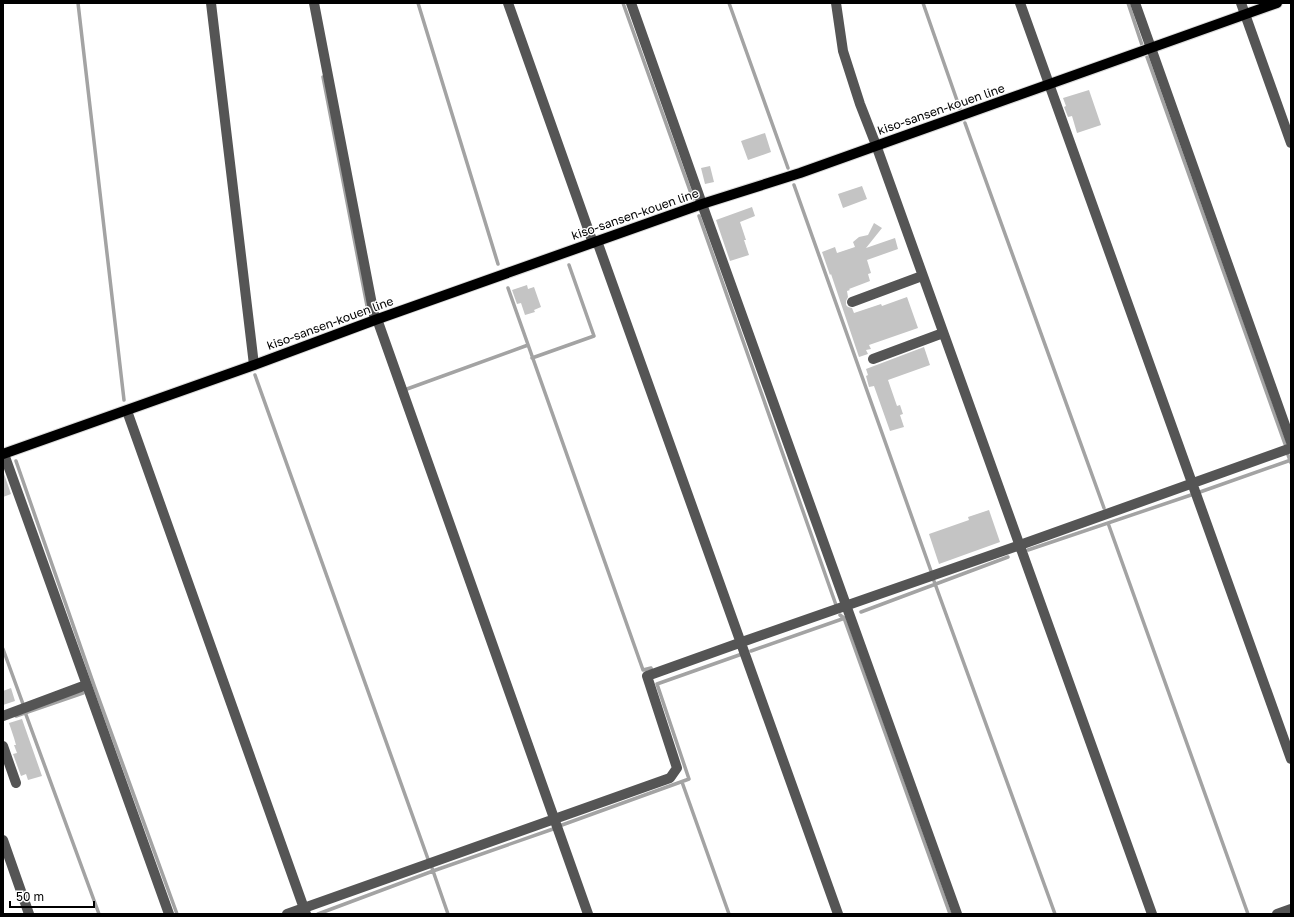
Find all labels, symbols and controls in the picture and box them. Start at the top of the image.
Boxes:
street label: kiso-sansen-kouen line [875,80,1007,138]
street label: kiso-sansen-kouen line [569,185,701,243]
street label: kiso-sansen-kouen line [265,293,395,353]
scale bar [10,883,94,909]
text: 50 m [16,889,44,904]

